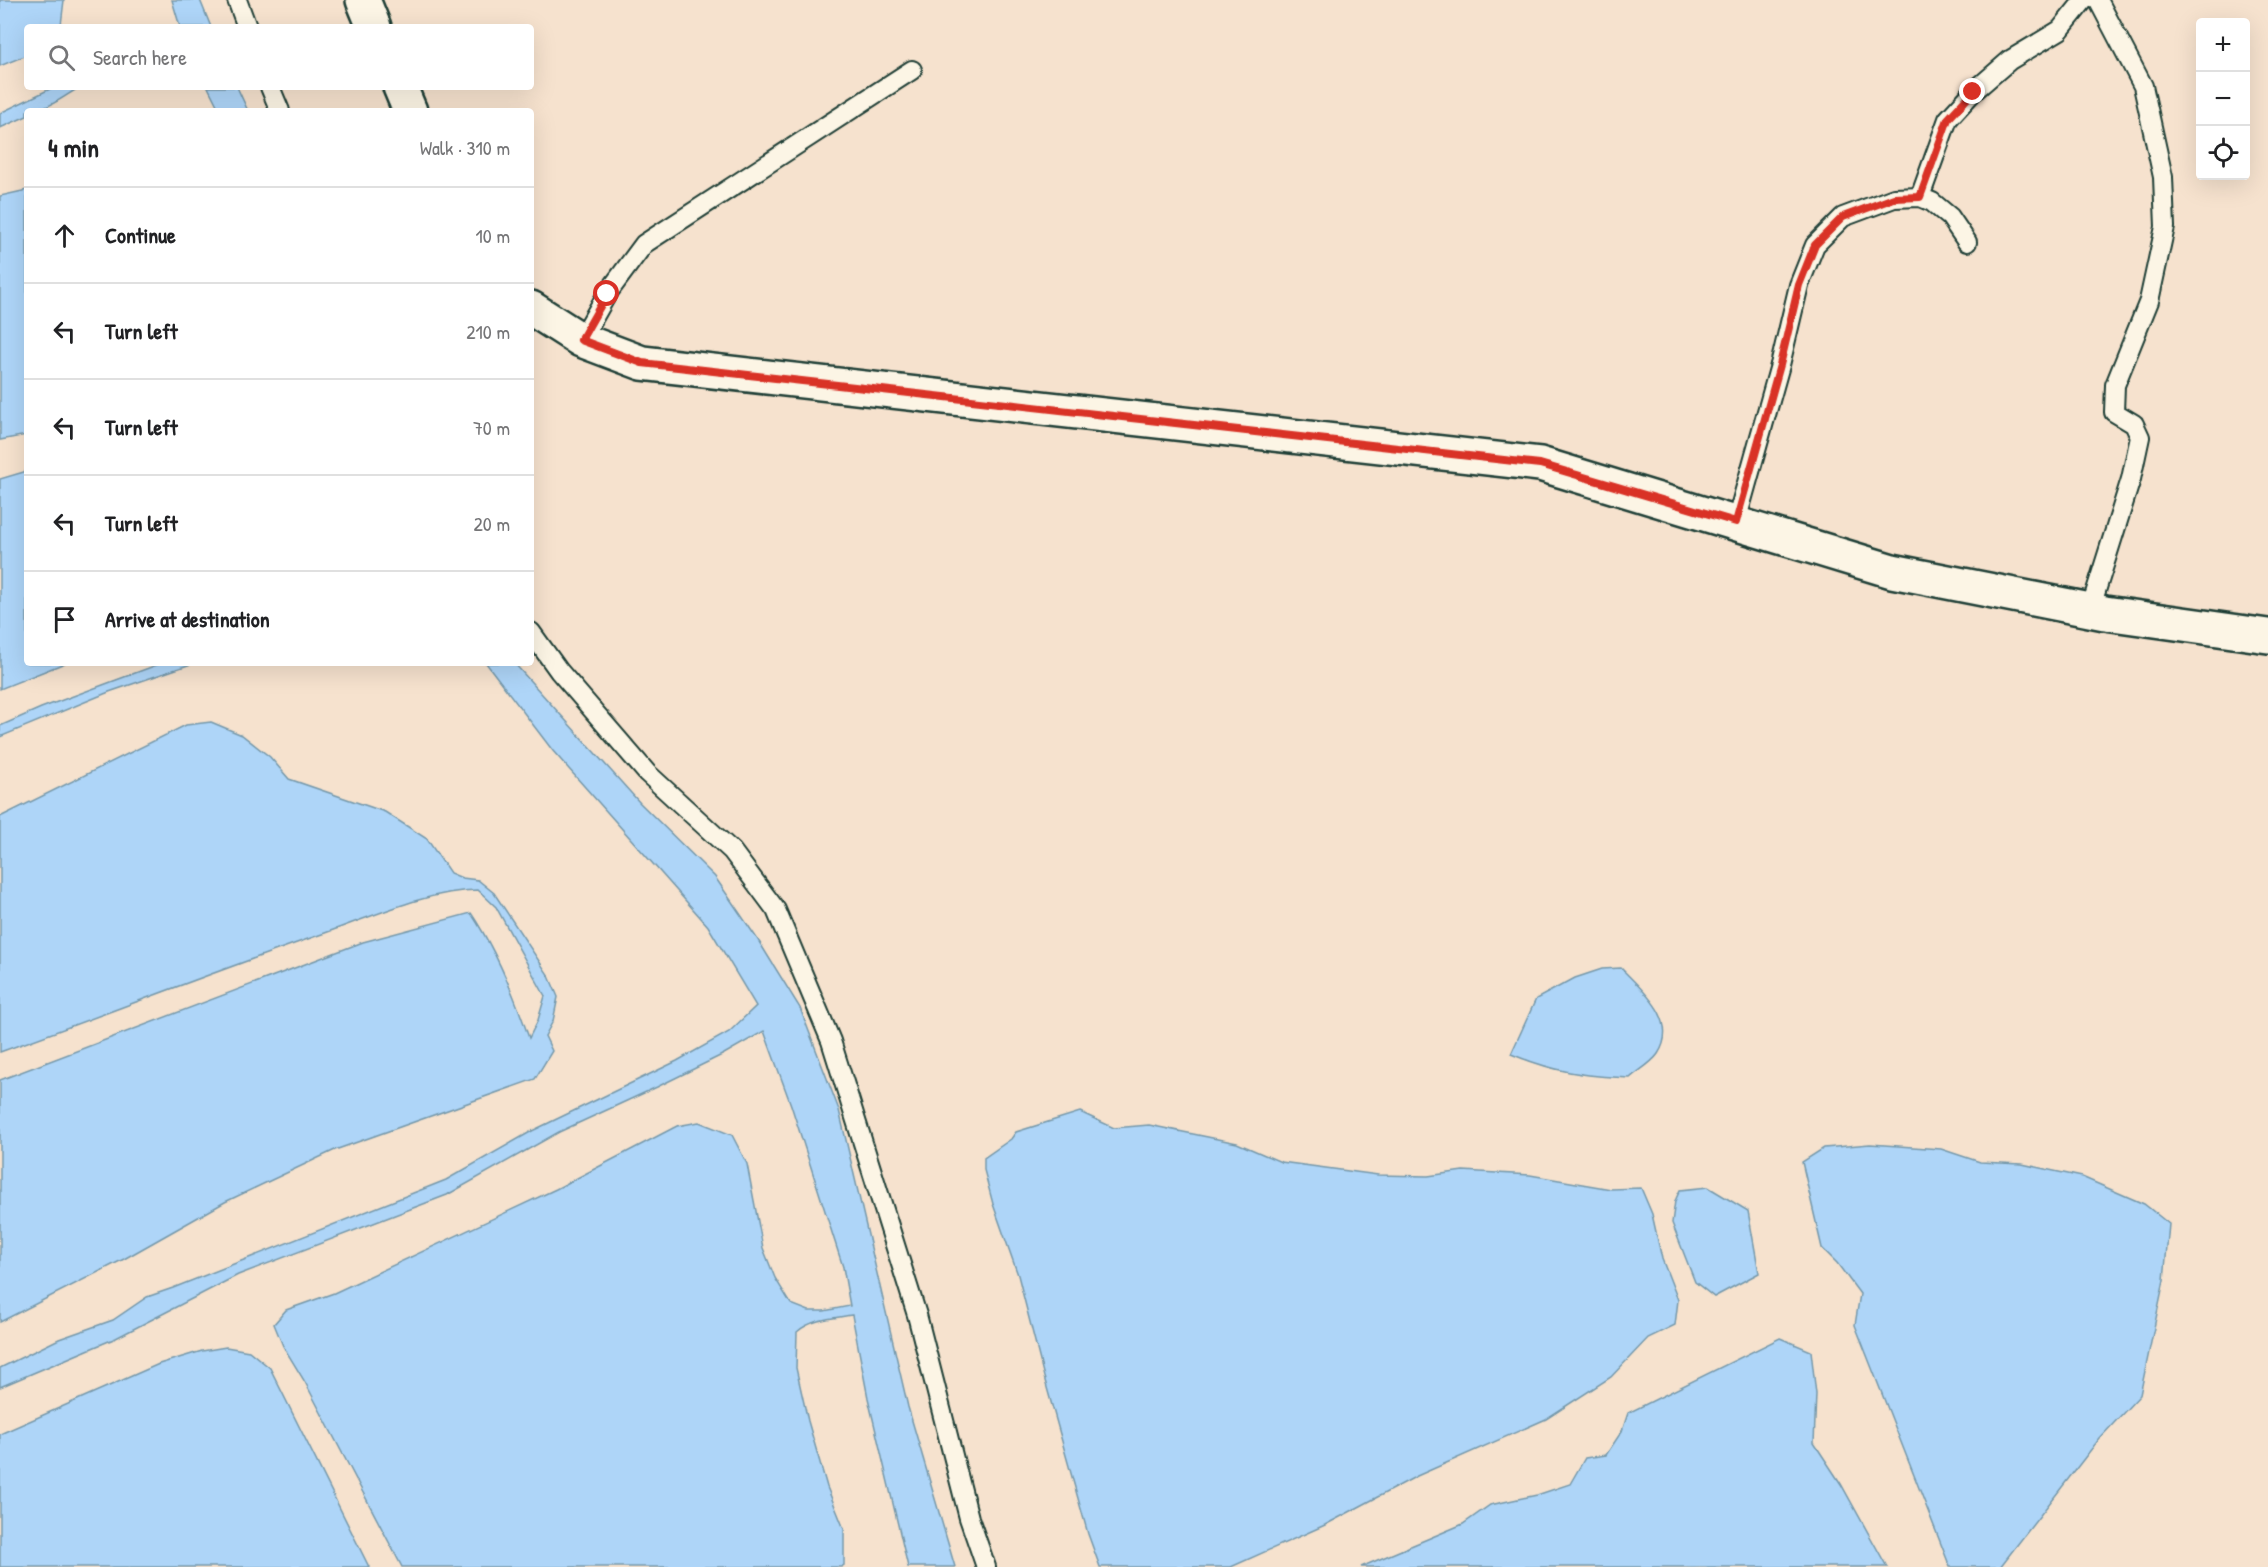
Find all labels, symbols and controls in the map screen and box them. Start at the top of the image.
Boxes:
map controls [2196,18,2250,180]
button: + [2196,18,2250,72]
search box [24,24,534,90]
icon: search [45,41,78,74]
text: Search here [93,42,187,72]
button: − [2196,72,2250,126]
route end [1959,78,1985,104]
button: locate [2196,126,2250,180]
text: 4 min [48,130,99,165]
text: Walk · 310 m [420,134,510,161]
icon: ahead [48,219,81,252]
text: Continue [105,220,176,250]
text: 10 m [476,222,510,249]
route start [593,280,619,306]
icon: left [48,315,81,348]
text: Turn left [105,316,178,346]
text: 210 m [466,318,510,345]
icon: left [48,411,81,444]
text: Turn left [105,412,178,442]
text: 70 m [473,414,510,441]
icon: left [48,507,81,540]
text: Turn left [105,508,178,538]
text: 20 m [473,510,510,537]
icon: arrive [48,603,81,636]
text: Arrive at destination [105,604,270,634]

